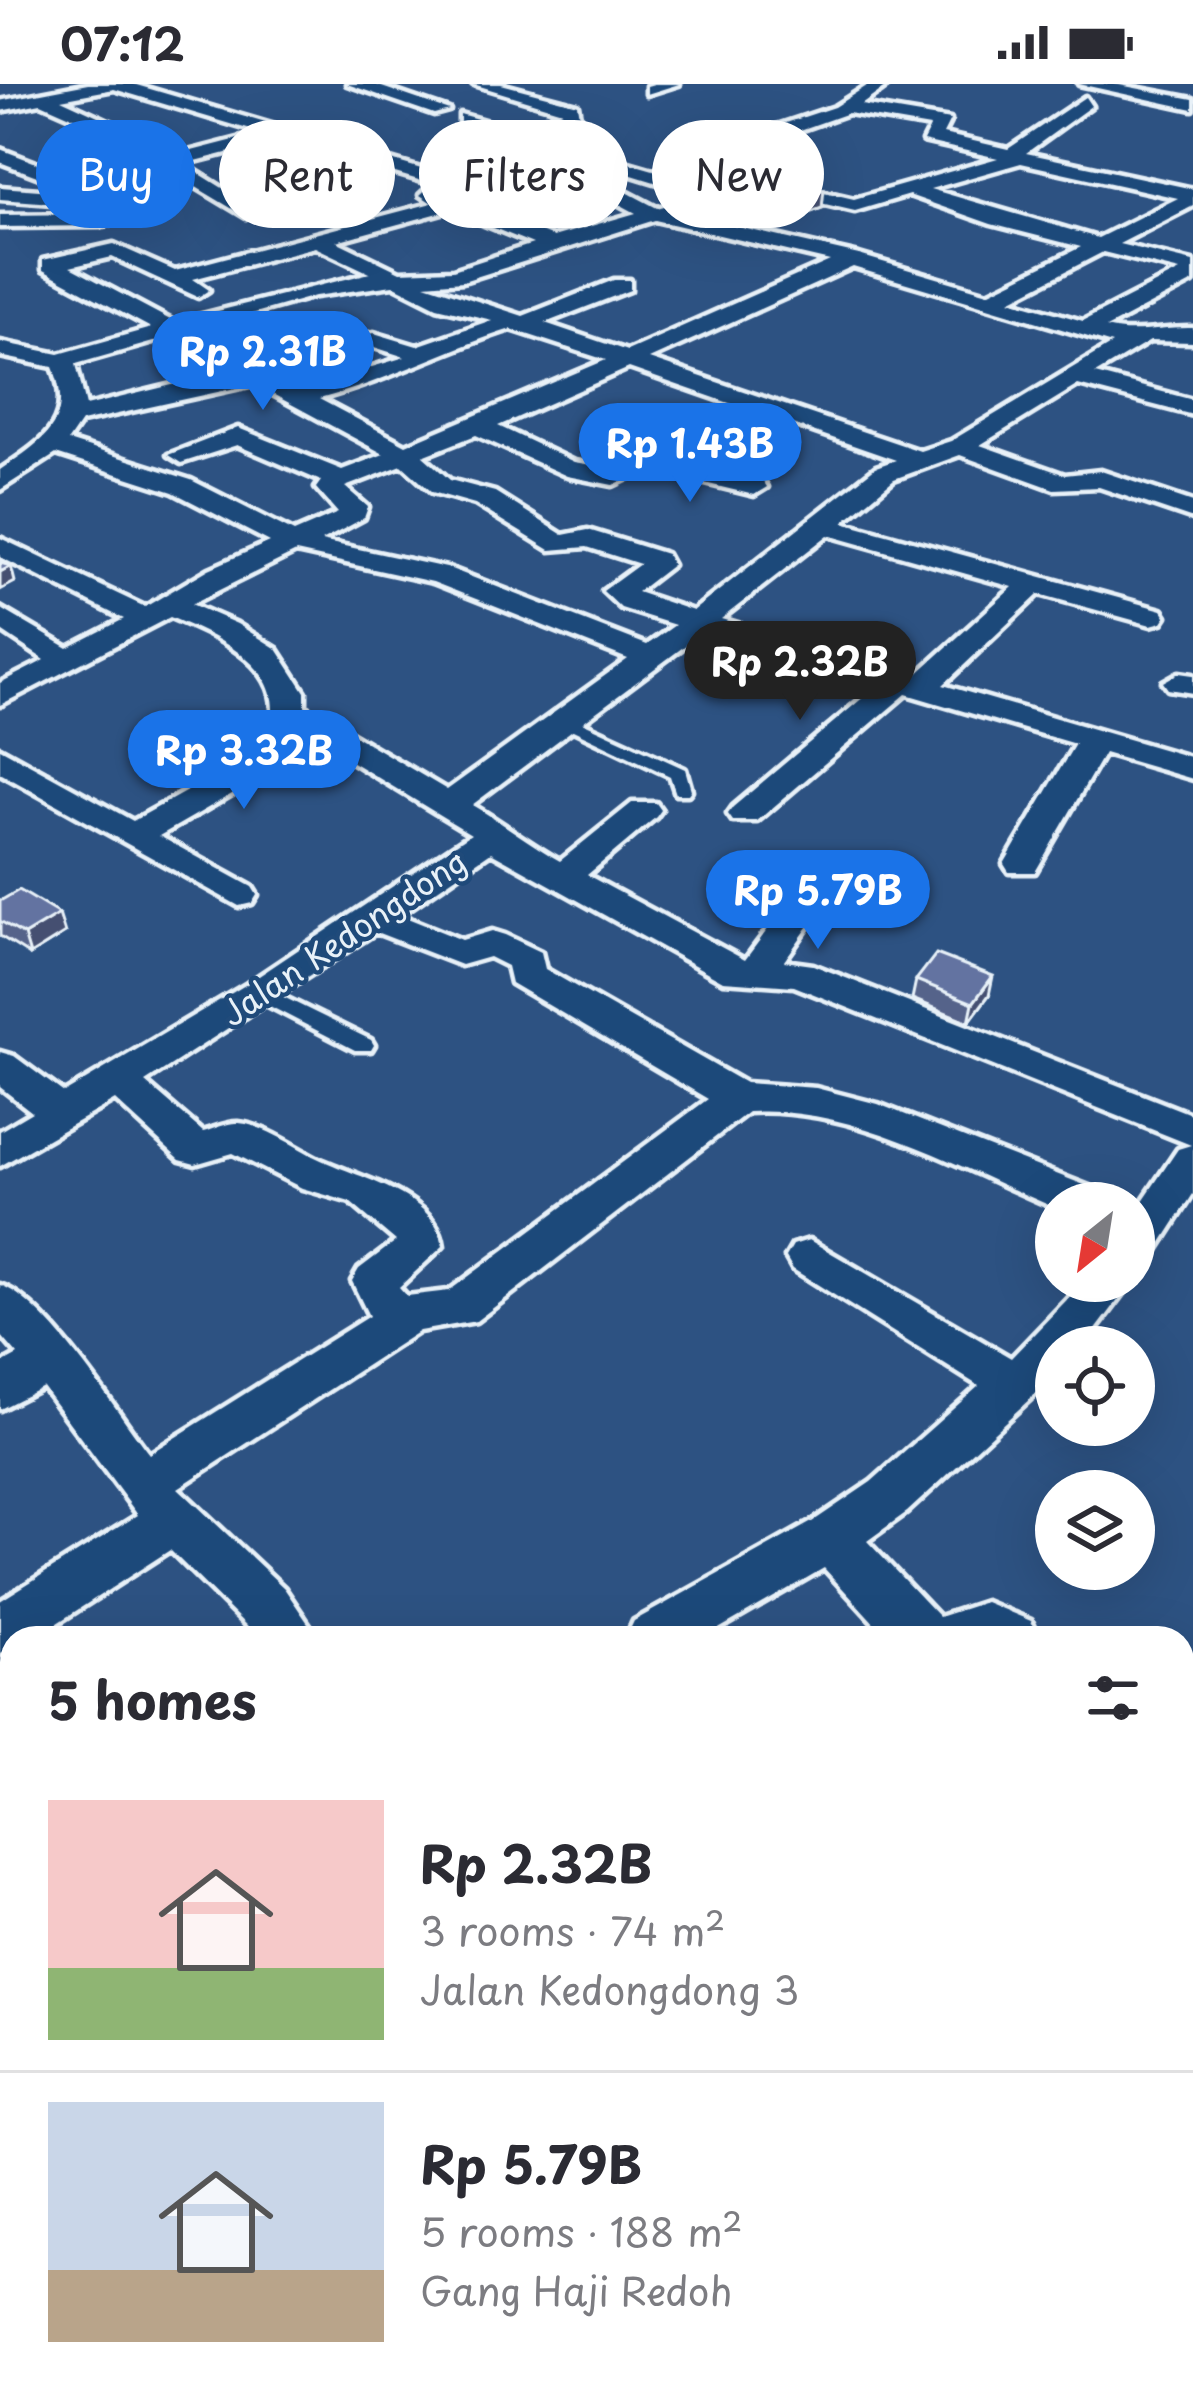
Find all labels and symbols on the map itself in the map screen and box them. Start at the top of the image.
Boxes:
pin: Rp 2.31B [139,311,387,413]
pin: Rp 1.43B [566,403,814,505]
pin: Rp 2.32B [676,621,924,723]
pin: Rp 3.32B [120,710,368,812]
street label: Jalan Kedongdong [210,835,476,1037]
pin: Rp 5.79B [694,850,942,952]
north arrow [1035,1182,1155,1302]

